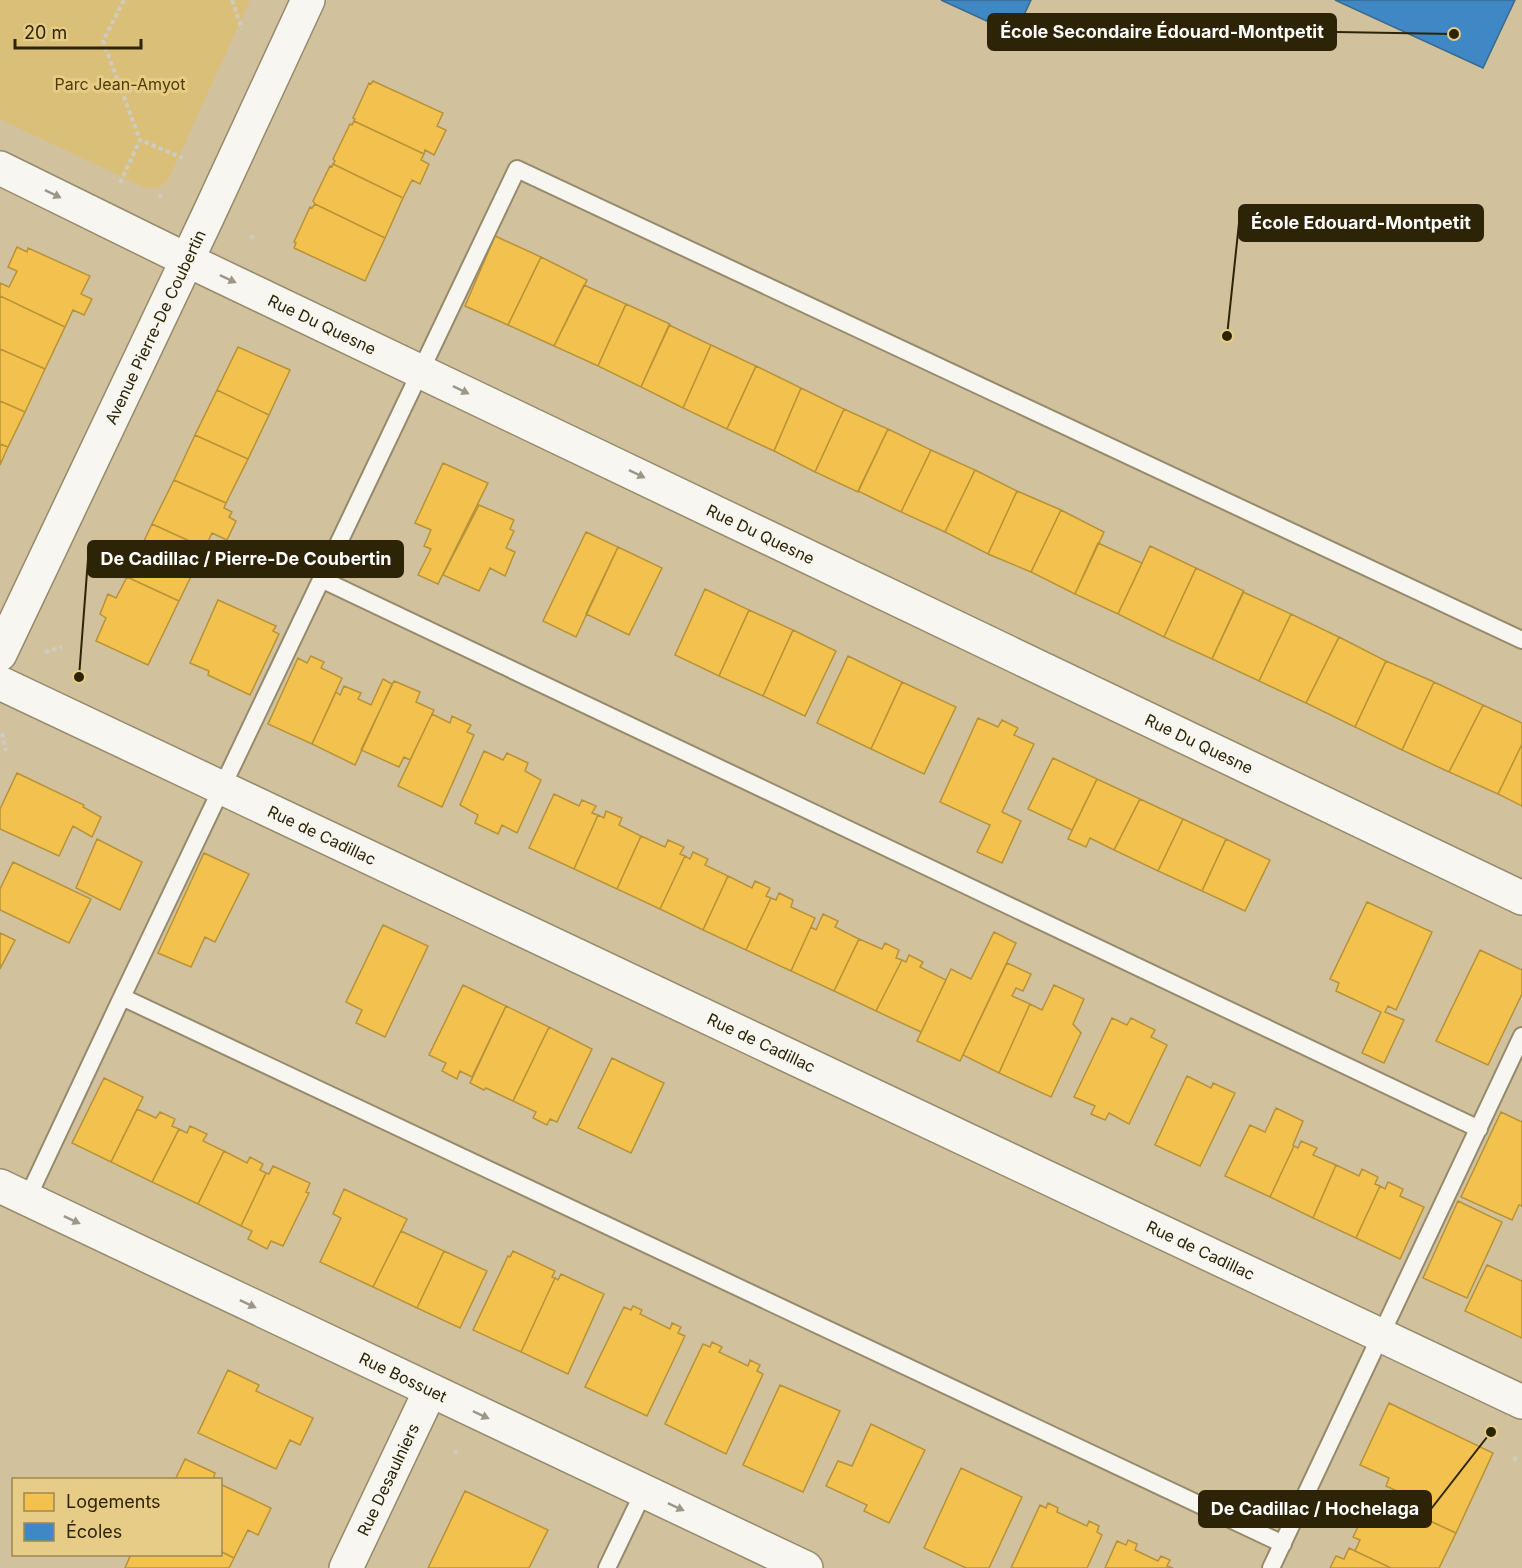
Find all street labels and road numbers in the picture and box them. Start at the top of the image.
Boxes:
street label: Avenue Pierre-De Coubertin [101,227,210,427]
street label: Rue Du Quesne [265,290,379,359]
street label: Rue Du Quesne [703,500,818,568]
street label: Rue Du Quesne [1142,709,1256,778]
street label: Rue de Cadillac [265,801,379,869]
street label: Rue de Cadillac [704,1009,819,1077]
street label: Rue de Cadillac [1143,1216,1258,1284]
street label: Rue Bossuet [356,1348,450,1406]
street label: Rue Desaulniers [353,1420,423,1539]

